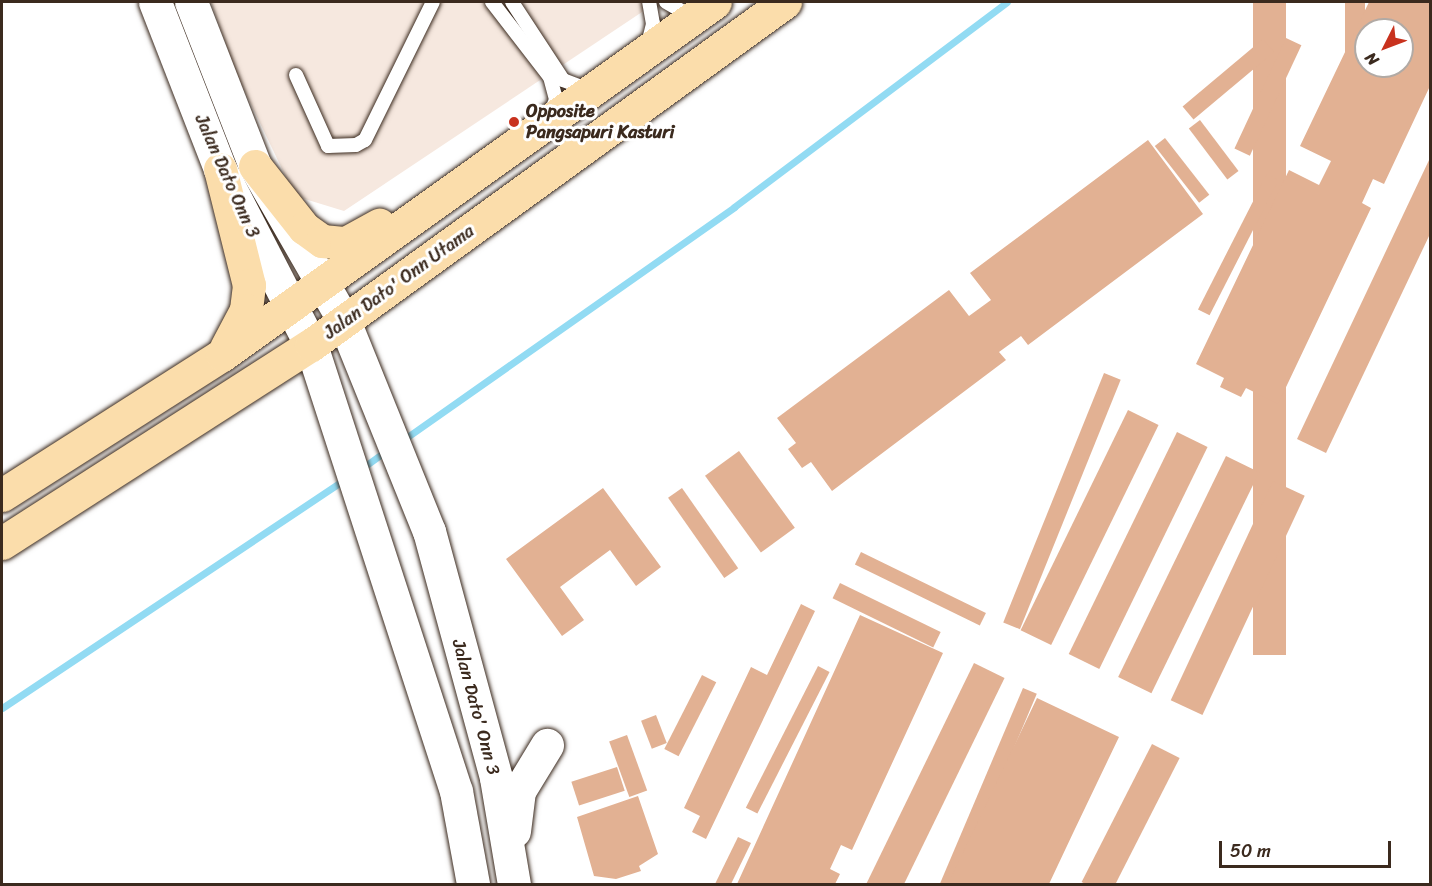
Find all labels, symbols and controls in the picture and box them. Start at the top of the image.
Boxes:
north arrow [1354,18,1414,78]
text: N [1357,45,1386,73]
place label: Opposite Pangsapuri Kasturi [526,101,675,144]
street label: Jalan Dato Onn 3 [190,111,264,241]
marker: Opposite Pangsapuri Kasturi [507,115,521,129]
street label: Jalan Dato' Onn Utama [319,220,479,344]
street label: Jalan Dato' Onn 3 [447,637,505,777]
scale bar [1222,829,1394,867]
text: 50 m [1230,835,1271,867]

